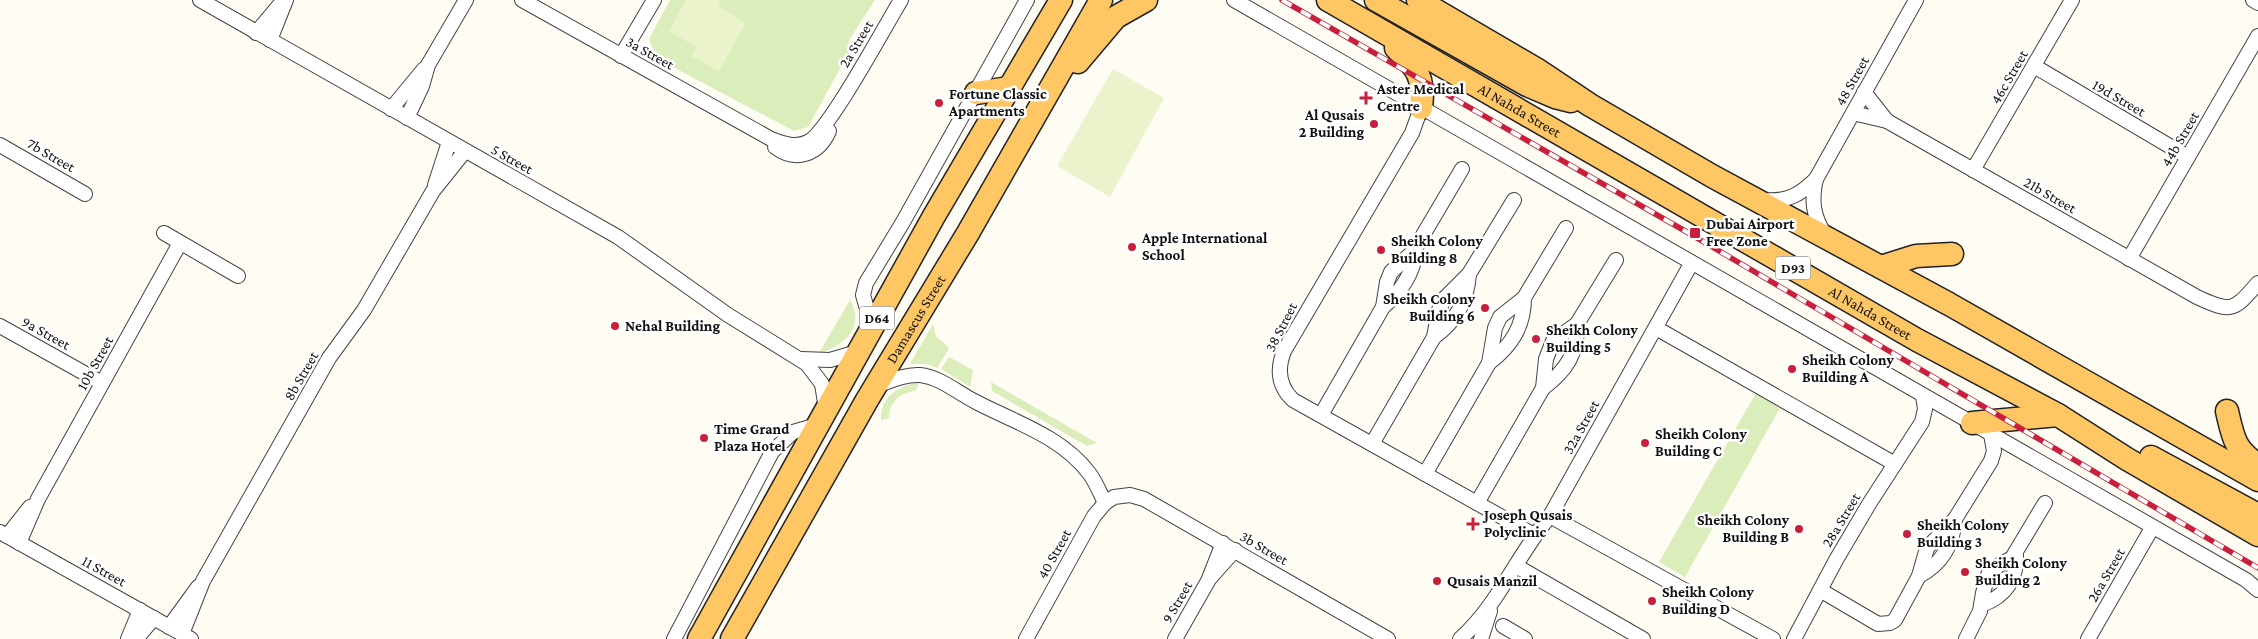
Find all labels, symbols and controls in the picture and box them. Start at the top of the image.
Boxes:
street label: 2a Street [836,17,877,70]
street label: 3a Street [623,33,678,73]
street label: 46c Street [1987,46,2031,107]
street label: 48 Street [1832,53,1873,108]
street label: 19d Street [2090,76,2149,120]
street label: Al Nahda Street [1475,80,1565,141]
place label: Aster Medical Centre [1376,81,1465,114]
place label: Fortune Classic Apartments [948,86,1047,119]
marker: Aster Medical Centre [1359,91,1373,105]
marker: Fortune Classic Apartments [933,97,945,109]
place label: Al Qusais 2 Building [1299,107,1364,140]
street label: 44b Street [2158,108,2203,169]
marker: Al Qusais 2 Building [1368,118,1380,130]
street label: 7b Street [24,135,79,176]
street label: 5 Street [488,141,536,177]
street label: 21b Street [2021,174,2080,217]
place label: Dubai Airport Free Zone [1706,216,1795,249]
marker: Dubai Airport Free Zone [1688,226,1702,240]
place label: Apple International School [1141,230,1268,263]
place label: Sheikh Colony Building 8 [1391,233,1484,266]
marker: Apple International School [1126,241,1138,253]
marker: Sheikh Colony Building 8 [1375,244,1387,256]
road number: D93 [1776,256,1810,280]
street label: Damascus Street [883,271,949,366]
street label: Al Nahda Street [1826,283,1915,344]
place label: Sheikh Colony Building 6 [1383,291,1476,324]
street label: 38 Street [1262,299,1301,354]
marker: Sheikh Colony Building 6 [1479,302,1491,314]
road number: D64 [860,306,894,330]
street label: 9a Street [19,313,74,353]
place label: Nehal Building [625,318,720,334]
marker: Nehal Building [609,320,621,332]
place label: Sheikh Colony Building 5 [1546,322,1639,355]
street label: 10b Street [74,332,117,393]
marker: Sheikh Colony Building 5 [1530,333,1542,345]
street label: 8b Street [281,348,322,403]
place label: Sheikh Colony Building A [1802,352,1895,385]
marker: Sheikh Colony Building A [1786,363,1798,375]
street label: 32a Street [1560,396,1603,457]
place label: Time Grand Plaza Hotel [714,421,790,454]
place label: Sheikh Colony Building C [1655,426,1748,459]
marker: Time Grand Plaza Hotel [698,432,710,444]
marker: Sheikh Colony Building C [1639,437,1651,449]
street label: 28a Street [1819,489,1864,550]
place label: Joseph Qusais Polyclinic [1482,507,1572,540]
place label: Sheikh Colony Building B [1697,512,1790,545]
marker: Joseph Qusais Polyclinic [1466,517,1480,531]
place label: Sheikh Colony Building 3 [1917,517,2010,550]
marker: Sheikh Colony Building B [1793,523,1805,535]
street label: 40 Street [1034,526,1075,582]
street label: 3b Street [1237,528,1292,569]
marker: Sheikh Colony Building 3 [1901,528,1913,540]
street label: 26a Street [2084,544,2128,605]
street label: 11 Street [79,552,130,590]
place label: Sheikh Colony Building 2 [1975,555,2068,588]
marker: Sheikh Colony Building 2 [1959,566,1971,578]
place label: Qusais Manzil [1447,573,1538,589]
marker: Qusais Manzil [1431,575,1443,587]
street label: 9 Street [1159,577,1196,626]
place label: Sheikh Colony Building D [1662,584,1755,617]
marker: Sheikh Colony Building D [1646,595,1658,607]

